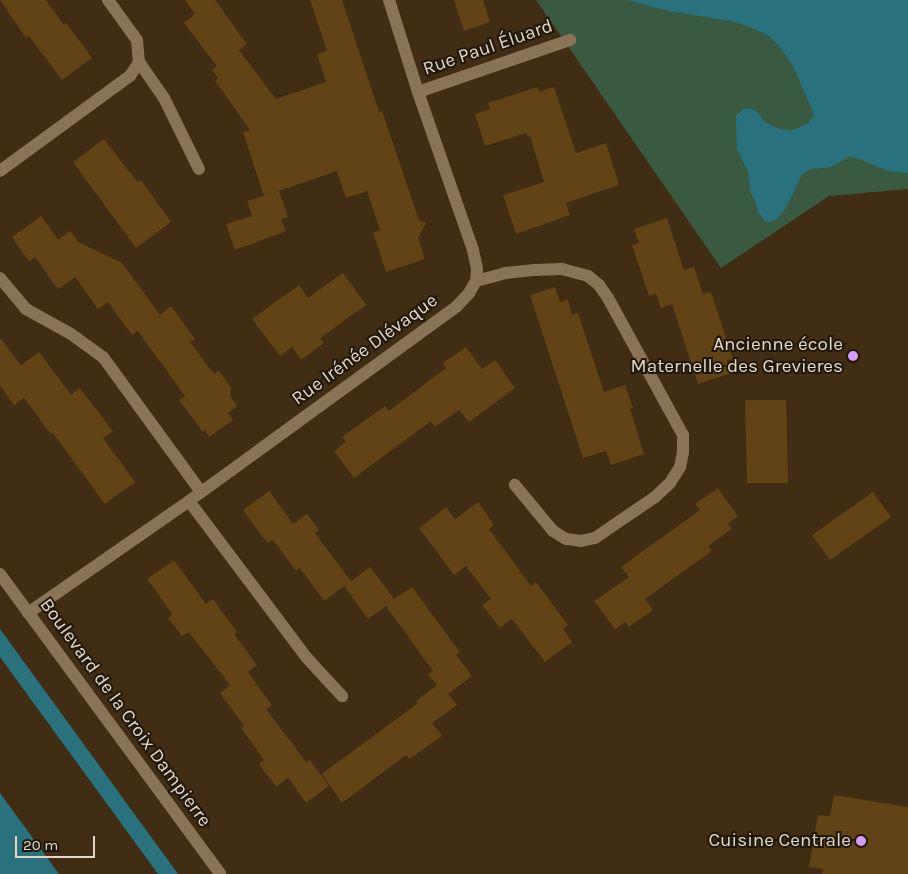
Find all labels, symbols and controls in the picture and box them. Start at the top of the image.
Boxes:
street label: Rue Paul Éluard [420,15,556,81]
street label: Rue Irénée Dlévaque [288,289,442,411]
place label: Ancienne école Maternelle des Grevieres [631,334,843,378]
marker: Ancienne école Maternelle des Grevieres [847,350,859,362]
street label: Boulevard de la Croix Dampierre [34,594,216,832]
scale bar [18,826,98,858]
place label: Cuisine Centrale [708,830,851,852]
marker: Cuisine Centrale [855,835,867,847]
text: 20 m [23,836,58,854]

